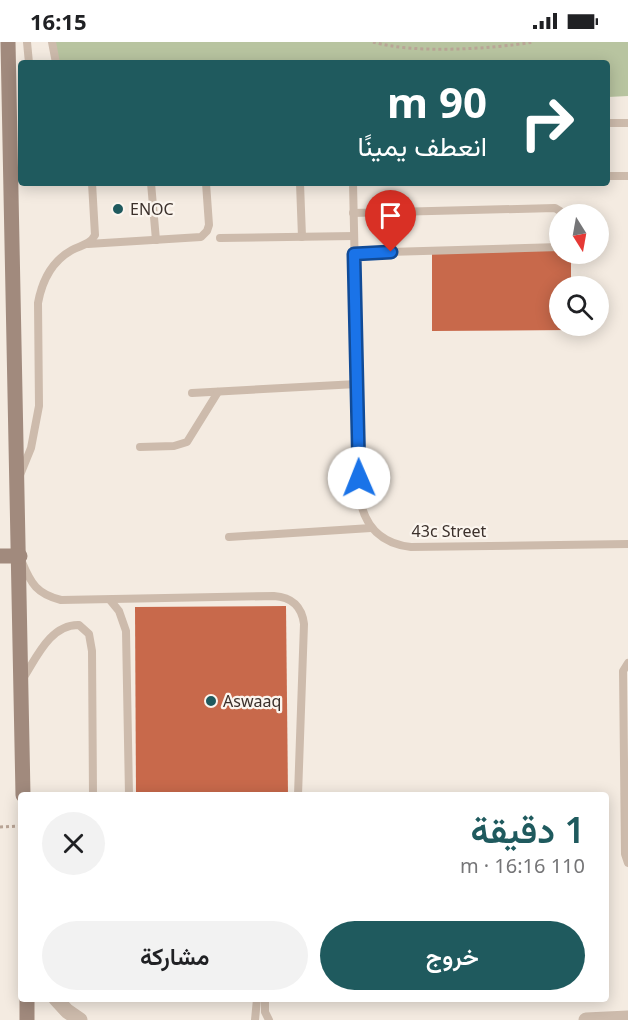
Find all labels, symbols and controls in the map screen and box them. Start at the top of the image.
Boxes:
text: 16:15 [30,6,87,36]
text: 90 m [387,73,487,130]
icon: right [508,84,586,162]
text: انعطف يمينًا [357,127,487,164]
pin [365,190,416,252]
place label: ENOC [130,198,174,220]
icon: arrive [374,199,407,232]
marker: ENOC [111,202,125,216]
north arrow [549,204,609,264]
map controls [549,204,609,336]
button: search [549,276,609,336]
position arrow [327,446,391,510]
street label: 43c Street [412,520,487,542]
place label: Aswaaq [223,690,281,712]
marker: Aswaaq [204,694,218,708]
text: 1 دقيقة [471,805,585,854]
button: close [42,812,105,875]
text: 110 m · 16:16 [460,852,585,879]
button: مشاركة [42,921,308,990]
button: خروج [320,921,585,990]

